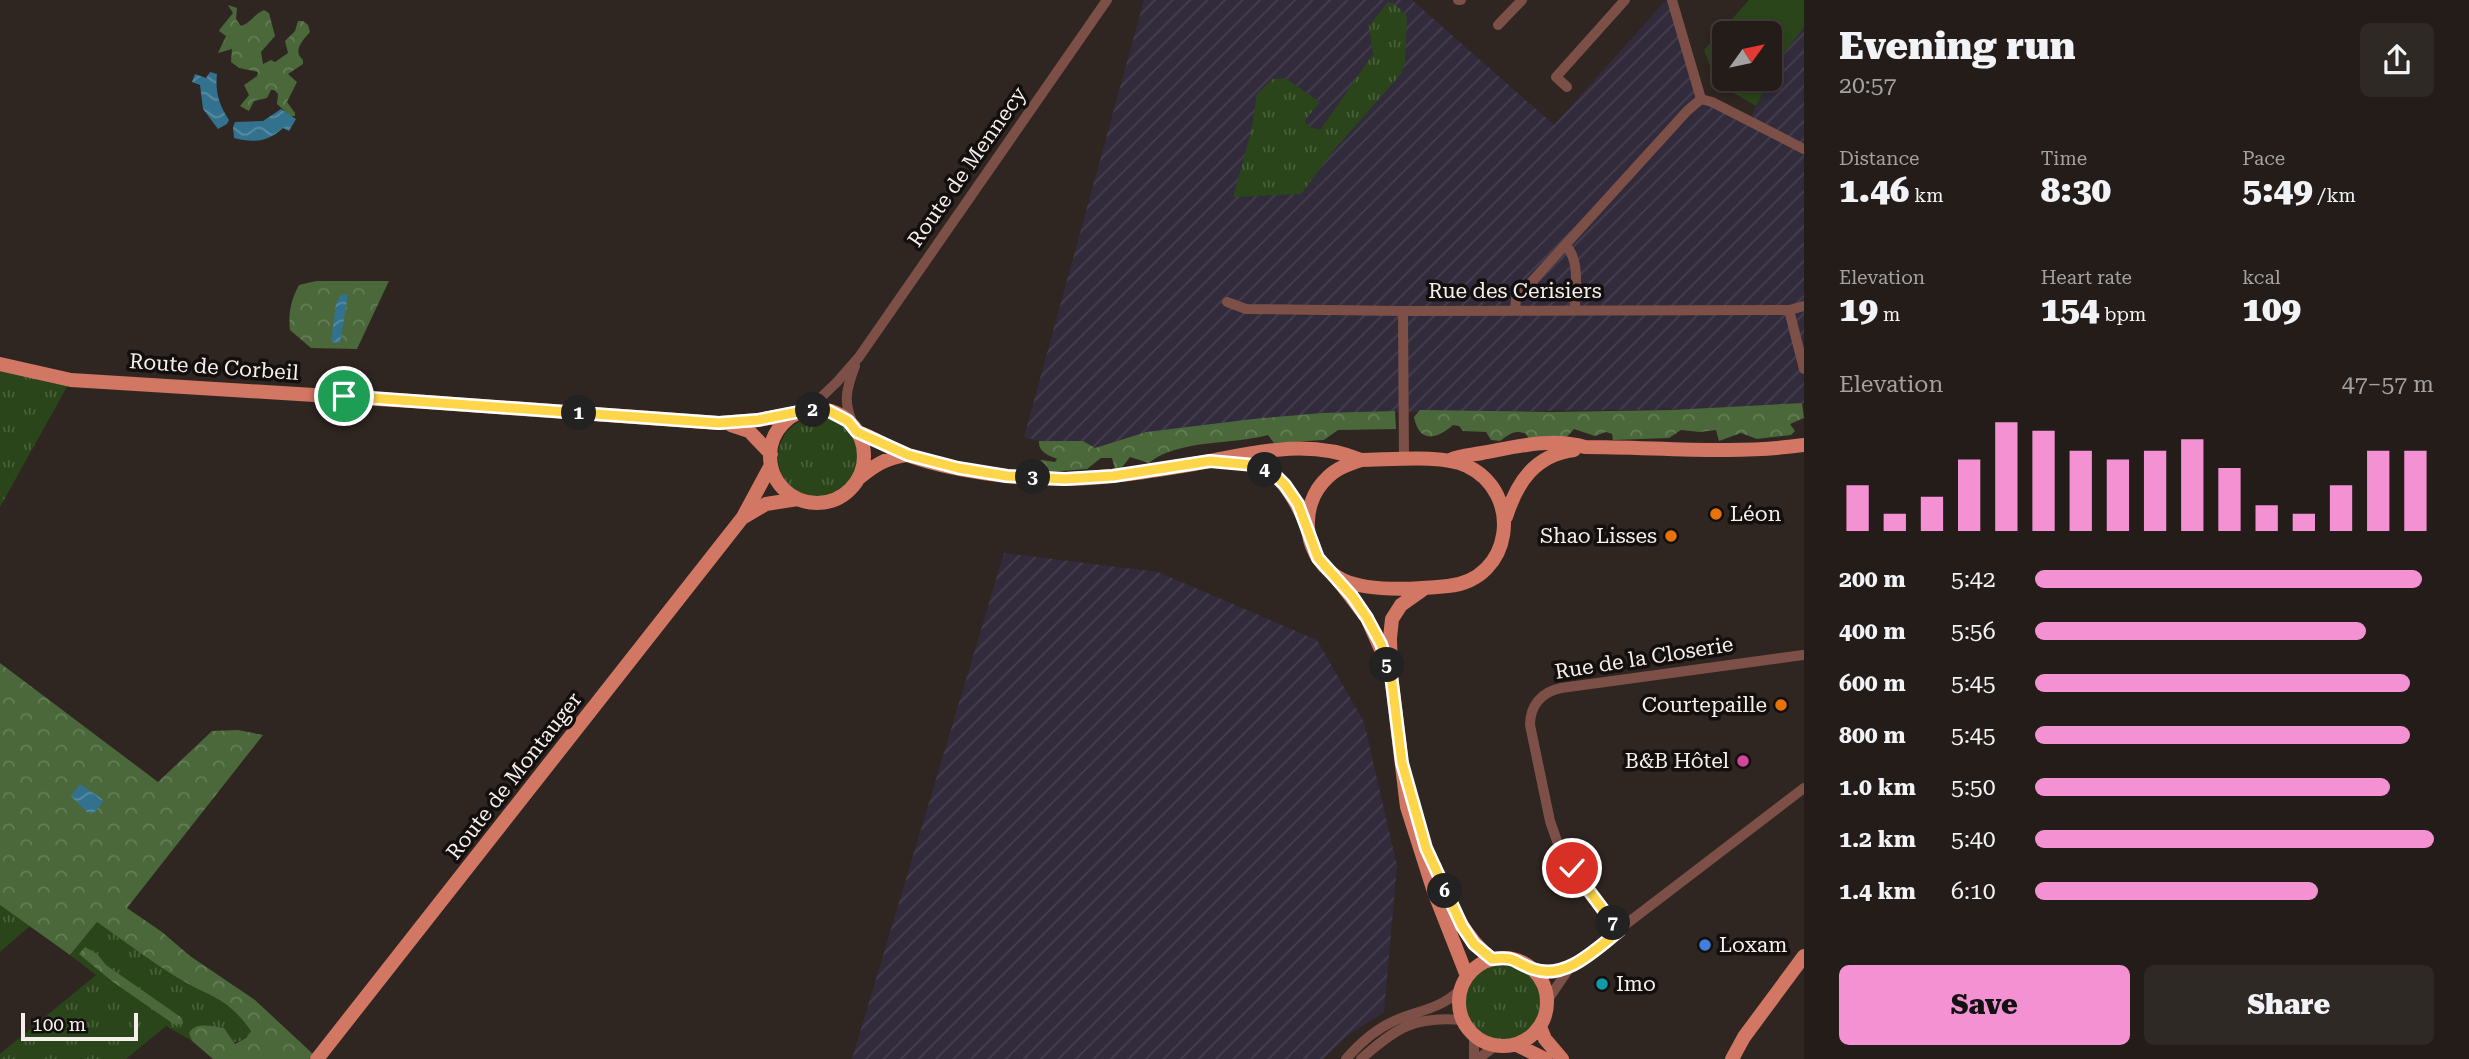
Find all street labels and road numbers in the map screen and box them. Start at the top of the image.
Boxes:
street label: Route de Mennecy [903,82,1031,251]
street label: Rue des Cerisiers [1428,279,1602,303]
street label: Route de Corbeil [128,349,300,385]
street label: Rue de la Closerie [1553,632,1735,684]
street label: Route de Montauger [441,688,587,864]

